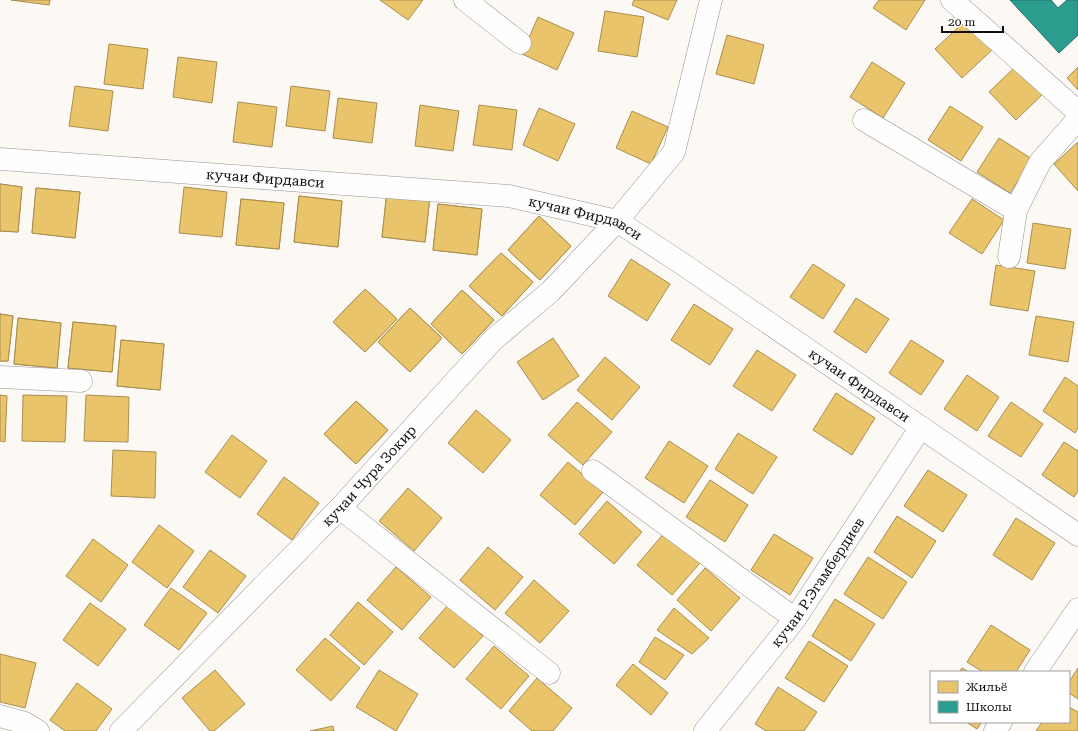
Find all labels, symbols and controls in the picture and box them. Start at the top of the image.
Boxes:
scale bar [942,8,1003,34]
text: 20 m [948,15,975,29]
street label: кучаи Фирдавси [206,166,325,191]
street label: кучаи Фирдавси [527,193,645,243]
street label: кучаи Фирдавси [806,345,913,425]
street label: кучаи Чура Зокир [319,422,419,529]
street label: кучаи Р.Эгамбердиев [768,514,868,650]
legend [930,671,1070,723]
text: Жильё [966,680,1008,694]
text: Школы [966,700,1012,714]

